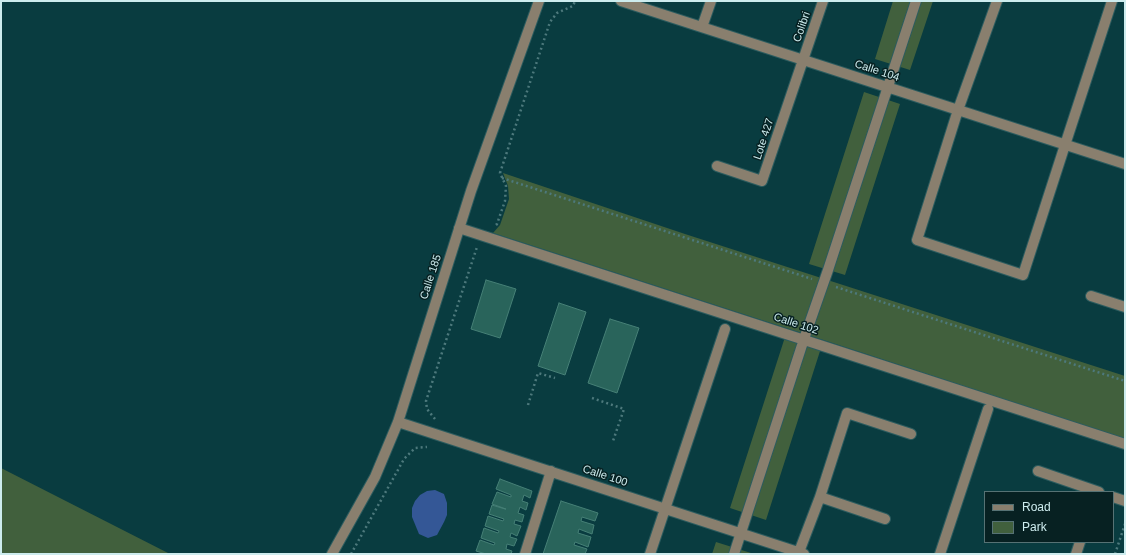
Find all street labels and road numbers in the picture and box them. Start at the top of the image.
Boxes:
street label: Colibri [791,10,813,44]
street label: Calle 104 [853,58,901,84]
street label: Lote 427 [751,117,777,161]
street label: Calle 185 [418,253,444,301]
street label: Calle 102 [772,311,820,337]
street label: Calle 100 [581,463,629,489]

